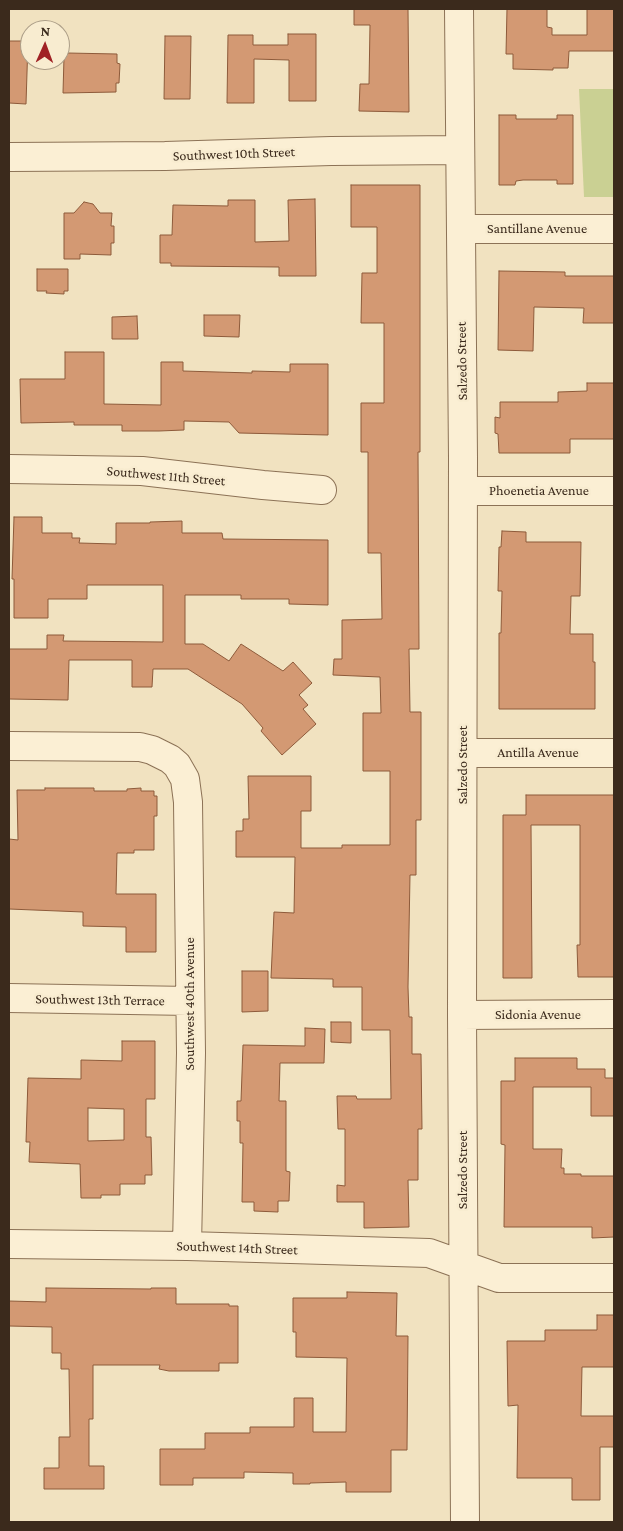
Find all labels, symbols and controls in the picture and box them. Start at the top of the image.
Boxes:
north arrow [20,20,70,70]
text: N [40,23,51,39]
street label: Southwest 10th Street [173,143,295,165]
street label: Santillane Avenue [487,221,587,237]
street label: Salzedo Street [453,322,471,400]
street label: Southwest 11th Street [106,462,226,490]
street label: Phoenetia Avenue [489,483,589,499]
street label: Salzedo Street [455,726,471,804]
street label: Antilla Avenue [497,745,579,761]
street label: Southwest 40th Avenue [182,937,198,1071]
street label: Southwest 13th Terrace [35,990,165,1010]
street label: Sidonia Avenue [495,1007,581,1023]
street label: Salzedo Street [455,1131,471,1209]
street label: Southwest 14th Street [176,1237,298,1259]

